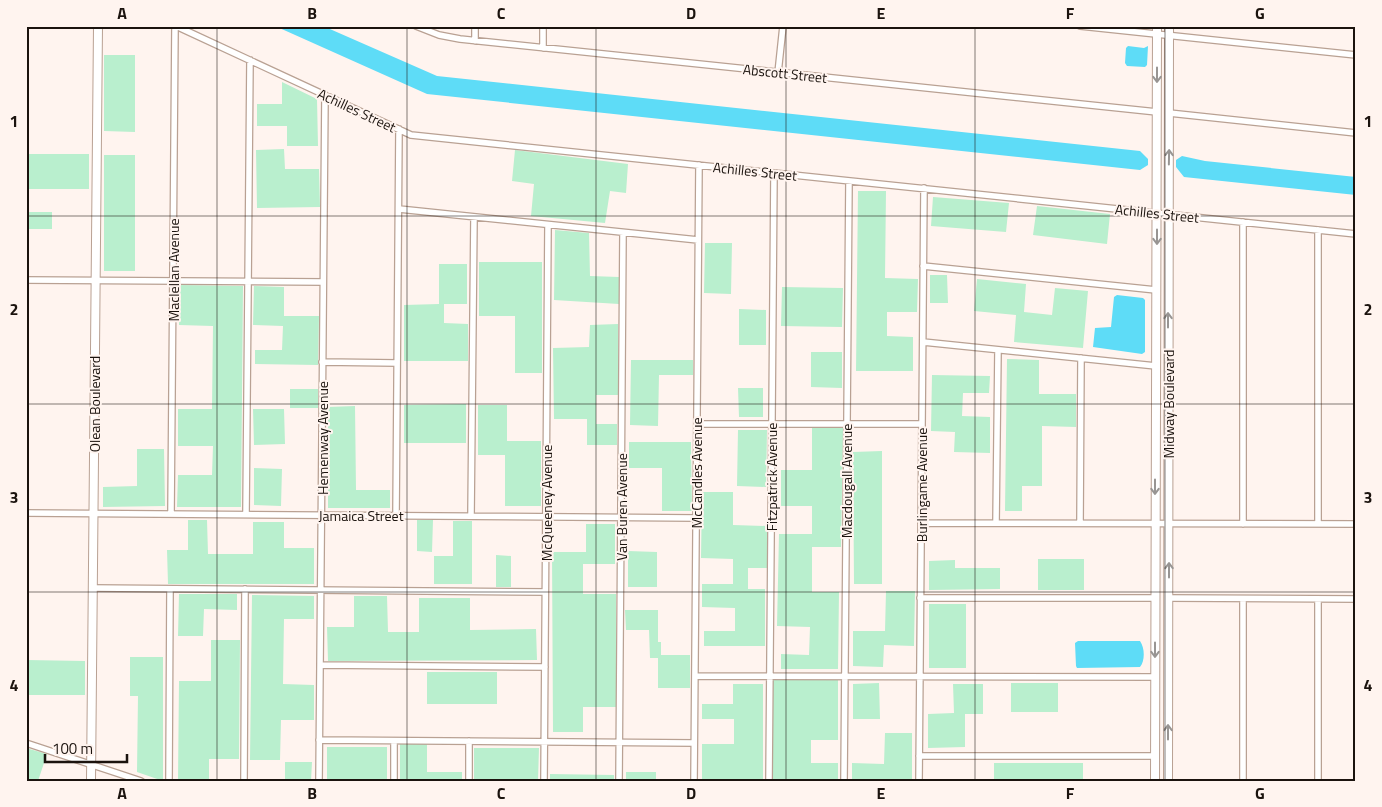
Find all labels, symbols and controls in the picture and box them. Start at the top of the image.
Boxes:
text: A [117,1,127,25]
text: B [307,1,317,25]
text: C [497,1,506,25]
text: D [686,1,696,25]
text: E [877,1,886,25]
text: F [1066,1,1075,25]
text: G [1255,1,1265,25]
street label: Abscott Street [742,58,828,88]
one-way arrow [1152,66,1162,83]
street label: Achilles Street [314,83,400,137]
text: 1 [10,109,18,133]
text: 1 [1364,109,1372,133]
one-way arrow [1164,149,1173,165]
street label: Achilles Street [712,156,798,186]
street label: Achilles Street [1114,198,1200,228]
street label: Maclellan Avenue [163,218,184,322]
one-way arrow [1152,229,1161,245]
text: 2 [10,297,18,321]
text: 2 [1364,297,1372,321]
one-way arrow [1163,312,1173,328]
street label: Midway Boulevard [1158,350,1179,458]
street label: Olean Boulevard [84,356,105,452]
street label: Hemenway Avenue [312,381,333,495]
street label: McCandles Avenue [686,417,707,529]
street label: Fitzpatrick Avenue [761,423,782,531]
street label: Macdougall Avenue [836,424,857,538]
street label: Burlingame Avenue [911,428,932,542]
street label: McQueeney Avenue [536,445,557,561]
street label: Van Buren Avenue [611,453,632,561]
one-way arrow [1150,479,1160,495]
text: 3 [10,485,18,509]
text: 3 [1364,485,1372,509]
street label: Jamaica Street [318,505,404,526]
one-way arrow [1164,562,1174,578]
one-way arrow [1150,642,1160,658]
text: 4 [10,673,19,697]
text: 4 [1364,673,1373,697]
one-way arrow [1163,724,1173,740]
scale bar [45,732,128,764]
text: 100 m [52,737,93,760]
text: A [117,781,127,805]
text: B [307,781,317,805]
text: C [497,781,506,805]
text: D [686,781,696,805]
text: E [877,781,886,805]
text: F [1066,781,1075,805]
text: G [1255,781,1265,805]

